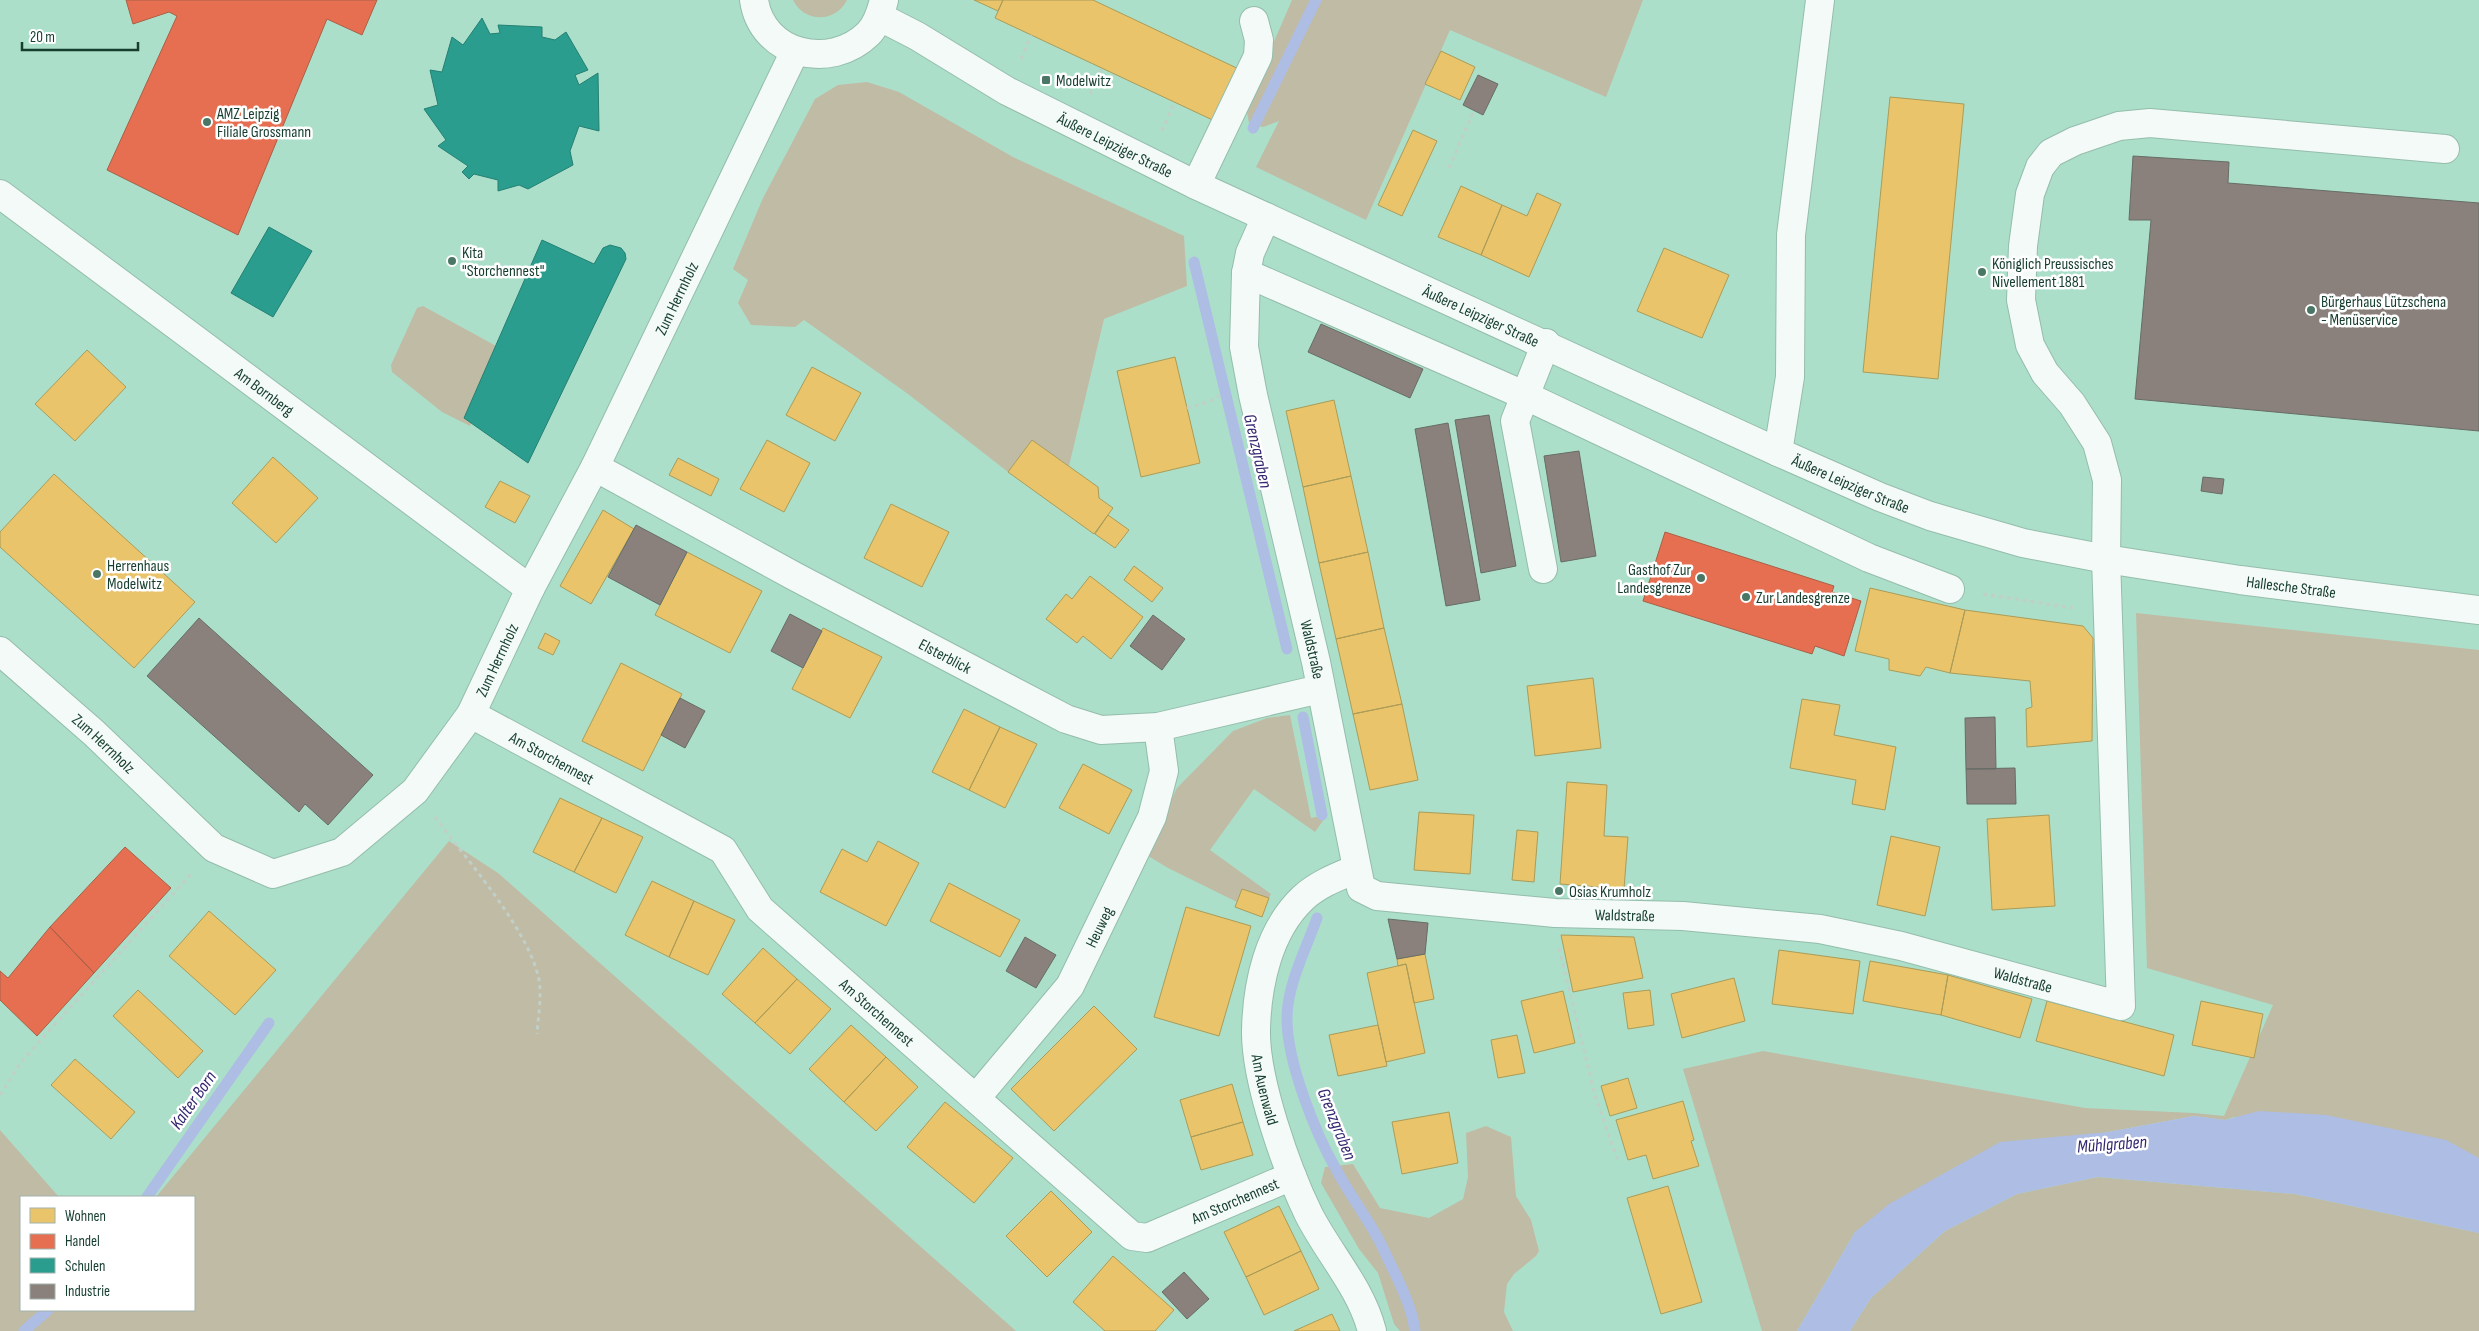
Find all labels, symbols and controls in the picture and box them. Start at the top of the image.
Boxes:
scale bar [22,20,139,52]
text: 20 m [30,28,55,47]
place label: Modelwitz [1056,72,1111,91]
marker: Modelwitz [1040,74,1052,86]
place label: AMZ Leipzig Filiale Grossmann [216,105,311,142]
street label: Äußere Leipziger Straße [1053,109,1175,183]
marker: AMZ Leipzig Filiale Grossmann [201,116,213,128]
place label: Kita "Storchennest" [462,244,544,281]
marker: Kita "Storchennest" [446,255,458,267]
place label: Königlich Preussisches Nivellement 1881 [1992,255,2114,292]
street label: Zum Herrnholz [652,259,703,338]
marker: Königlich Preussisches Nivellement 1881 [1976,266,1988,278]
street label: Äußere Leipziger Straße [1419,282,1542,352]
place label: Bürgerhaus Lützschena - Menüservice [2321,293,2446,330]
marker: Bürgerhaus Lützschena - Menüservice [2305,304,2317,316]
street label: Am Bornberg [230,364,297,421]
water label: Grenzgraben [1239,412,1276,491]
street label: Äußere Leipziger Straße [1788,451,1912,518]
place label: Herrenhaus Modelwitz [107,557,169,594]
place label: Gasthof Zur Landesgrenze [1617,561,1691,598]
marker: Herrenhaus Modelwitz [91,568,103,580]
marker: Gasthof Zur Landesgrenze [1695,572,1707,584]
street label: Hallesche Straße [2245,573,2337,603]
place label: Zur Landesgrenze [1756,589,1850,608]
marker: Zur Landesgrenze [1740,591,1752,603]
street label: Waldstraße [1295,618,1327,681]
street label: Zum Herrnholz [472,621,523,700]
street label: Elsterblick [915,635,974,679]
street label: Zum Herrnholz [68,710,138,778]
street label: Am Storchennest [505,728,597,790]
place label: Osias Krumholz [1569,883,1651,902]
marker: Osias Krumholz [1553,885,1565,897]
street label: Heuweg [1082,904,1118,951]
street label: Waldstraße [1595,906,1655,926]
street label: Waldstraße [1991,964,2054,998]
street label: Am Storchennest [834,975,917,1051]
street label: Am Auenwald [1247,1052,1282,1128]
water label: Kalter Born [166,1067,221,1133]
water label: Grenzgraben [1313,1085,1361,1164]
water label: Mühlgraben [2076,1132,2148,1157]
street label: Am Storchennest [1188,1175,1282,1229]
legend [20,1196,195,1311]
text: Wohnen [65,1207,106,1226]
text: Handel [65,1232,100,1251]
text: Schulen [65,1257,105,1276]
text: Industrie [65,1282,110,1301]

